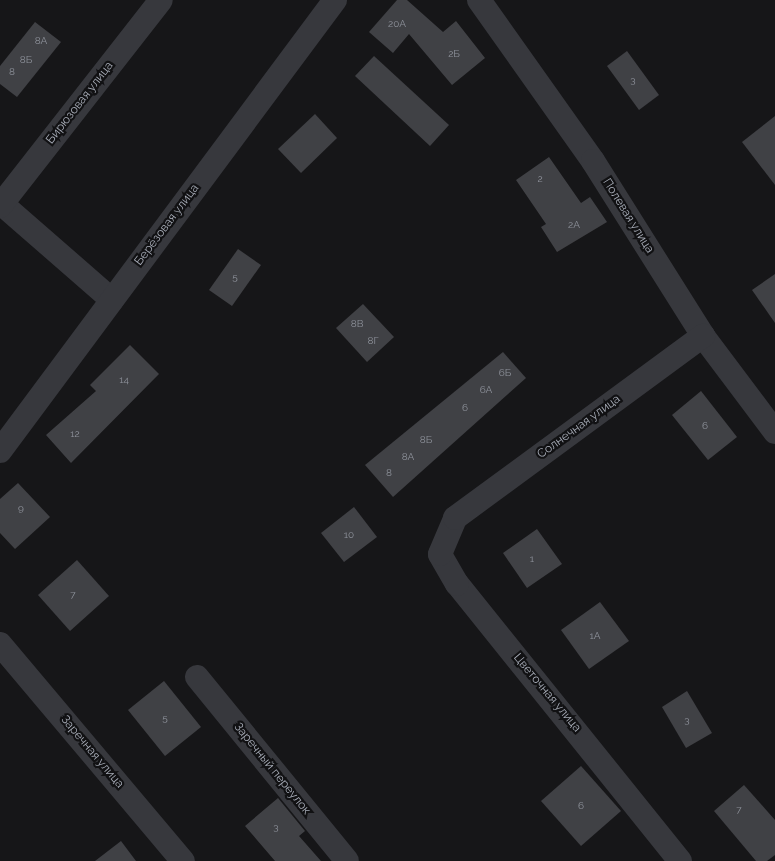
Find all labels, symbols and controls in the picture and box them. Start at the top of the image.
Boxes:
house number: 20А [388,18,406,30]
house number: 8А [35,35,47,47]
house number: 2Б [448,48,460,60]
house number: 8Б [20,54,32,66]
street label: Бирюзовая улица [43,59,117,147]
house number: 8 [9,66,15,78]
house number: 3 [630,74,636,86]
house number: 2 [537,173,543,185]
street label: Полевая улица [599,176,657,256]
street label: Берёзовая улица [132,181,202,269]
house number: 2А [568,219,580,231]
house number: 5 [232,271,238,283]
house number: 8В [351,318,363,330]
house number: 8Г [367,335,379,347]
house number: 6Б [499,367,511,379]
house number: 14 [119,374,129,386]
house number: 6А [480,384,492,396]
street label: Солнечная улица [535,392,623,462]
house number: 6 [462,402,468,414]
house number: 6 [702,420,708,432]
house number: 12 [70,428,80,440]
house number: 8Б [420,434,432,446]
house number: 8А [402,451,414,463]
house number: 8 [386,467,392,479]
house number: 9 [18,502,24,514]
house number: 10 [344,529,354,541]
house number: 1 [530,553,534,565]
house number: 7 [70,589,76,601]
house number: 1А [589,630,601,642]
street label: Цветочная улица [510,651,584,735]
house number: 5 [162,712,168,724]
street label: Заречная улица [57,713,127,791]
house number: 3 [684,714,690,726]
street label: Заречный переулок [231,720,313,818]
house number: 6 [578,800,584,812]
house number: 7 [736,804,742,816]
house number: 3 [273,821,279,833]

